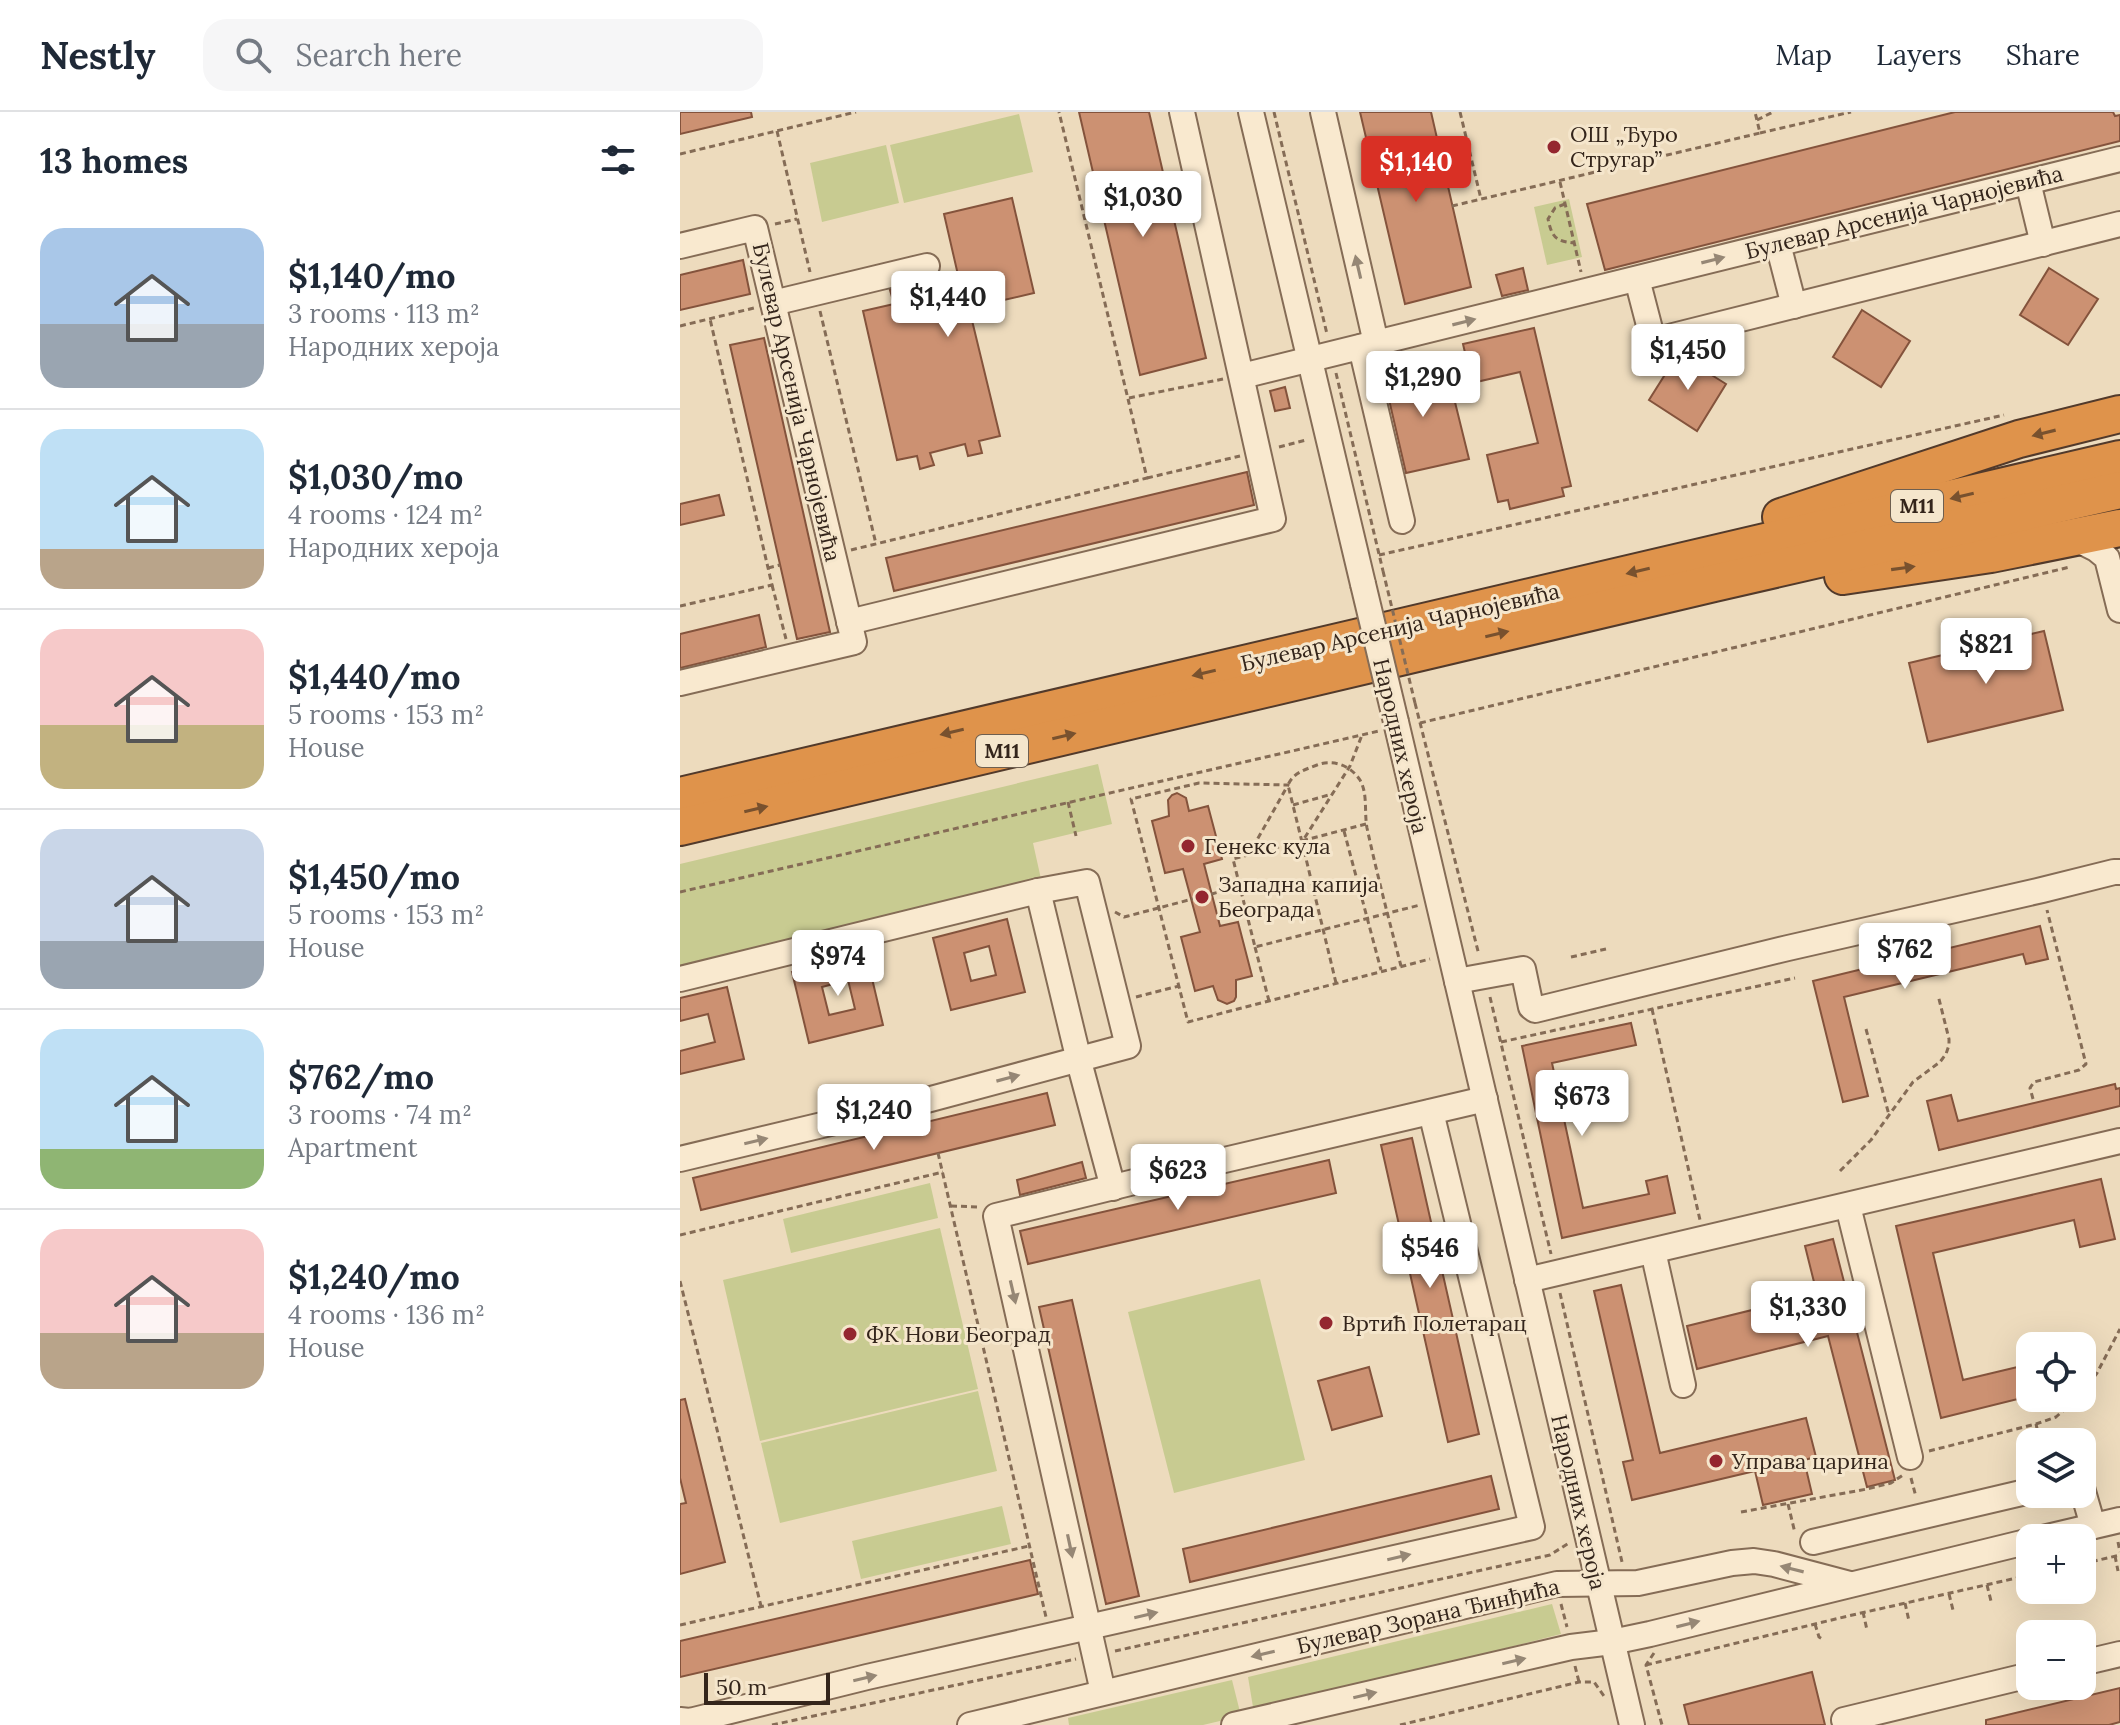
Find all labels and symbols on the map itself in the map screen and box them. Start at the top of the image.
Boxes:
place label: ОШ „Ђуро Стругар” [1570,120,1678,173]
pin: $1,140 [1351,136,1481,204]
marker: ОШ „Ђуро Стругар” [1545,138,1563,156]
street label: Булевар Арсенија Чарнојевића [1742,159,2066,265]
pin: $1,030 [1078,171,1208,239]
street label: Булевар Арсенија Чарнојевића [747,240,847,564]
one-way arrow [1700,253,1725,266]
one-way arrow [1352,255,1364,280]
pin: $1,440 [883,271,1013,339]
one-way arrow [1452,315,1477,327]
pin: $1,450 [1623,324,1753,392]
pin: $1,290 [1358,351,1488,419]
one-way arrow [2032,427,2057,439]
road number: M11 [1891,490,1943,522]
one-way arrow [1950,490,1975,502]
one-way arrow [1890,561,1915,574]
one-way arrow [1625,565,1650,578]
street label: Булевар Арсенија Чарнојевића [1238,577,1562,677]
pin: $821 [1939,618,2033,686]
one-way arrow [1484,628,1509,640]
street label: Народних хероја [1367,656,1435,836]
one-way arrow [1192,667,1217,679]
one-way arrow [940,726,965,739]
one-way arrow [1051,730,1076,742]
road number: M11 [976,735,1028,767]
one-way arrow [744,802,769,814]
place label: Генекс кула [1204,832,1331,860]
marker: Генекс кула [1179,837,1197,855]
place label: Западна капија Београда [1218,870,1379,923]
marker: Западна капија Београда [1193,888,1211,906]
pin: $762 [1858,923,1952,991]
pin: $974 [791,930,885,998]
pin: $673 [1535,1070,1629,1138]
one-way arrow [996,1072,1021,1084]
pin: $1,240 [809,1084,939,1152]
one-way arrow [744,1135,769,1147]
pin: $623 [1131,1144,1225,1212]
pin: $546 [1383,1222,1477,1290]
one-way arrow [1008,1280,1020,1305]
pin: $1,330 [1743,1281,1873,1349]
place label: Вртић Полетарац [1342,1309,1527,1337]
marker: Вртић Полетарац [1317,1314,1335,1332]
place label: ФК Нови Београд [866,1320,1051,1348]
marker: ФК Нови Београд [841,1325,859,1343]
street label: Народних хероја [1545,1412,1613,1592]
place label: Управа царина [1731,1447,1889,1475]
marker: Управа царина [1707,1452,1725,1470]
one-way arrow [1064,1534,1077,1559]
one-way arrow [1387,1550,1412,1563]
one-way arrow [1779,1562,1804,1574]
street label: Булевар Зорана Ђинђића [1294,1572,1562,1660]
one-way arrow [1133,1608,1158,1621]
one-way arrow [1676,1617,1701,1630]
one-way arrow [1250,1648,1275,1661]
one-way arrow [1501,1654,1526,1666]
scale bar [704,1669,830,1705]
one-way arrow [852,1671,877,1684]
one-way arrow [1352,1688,1377,1701]

